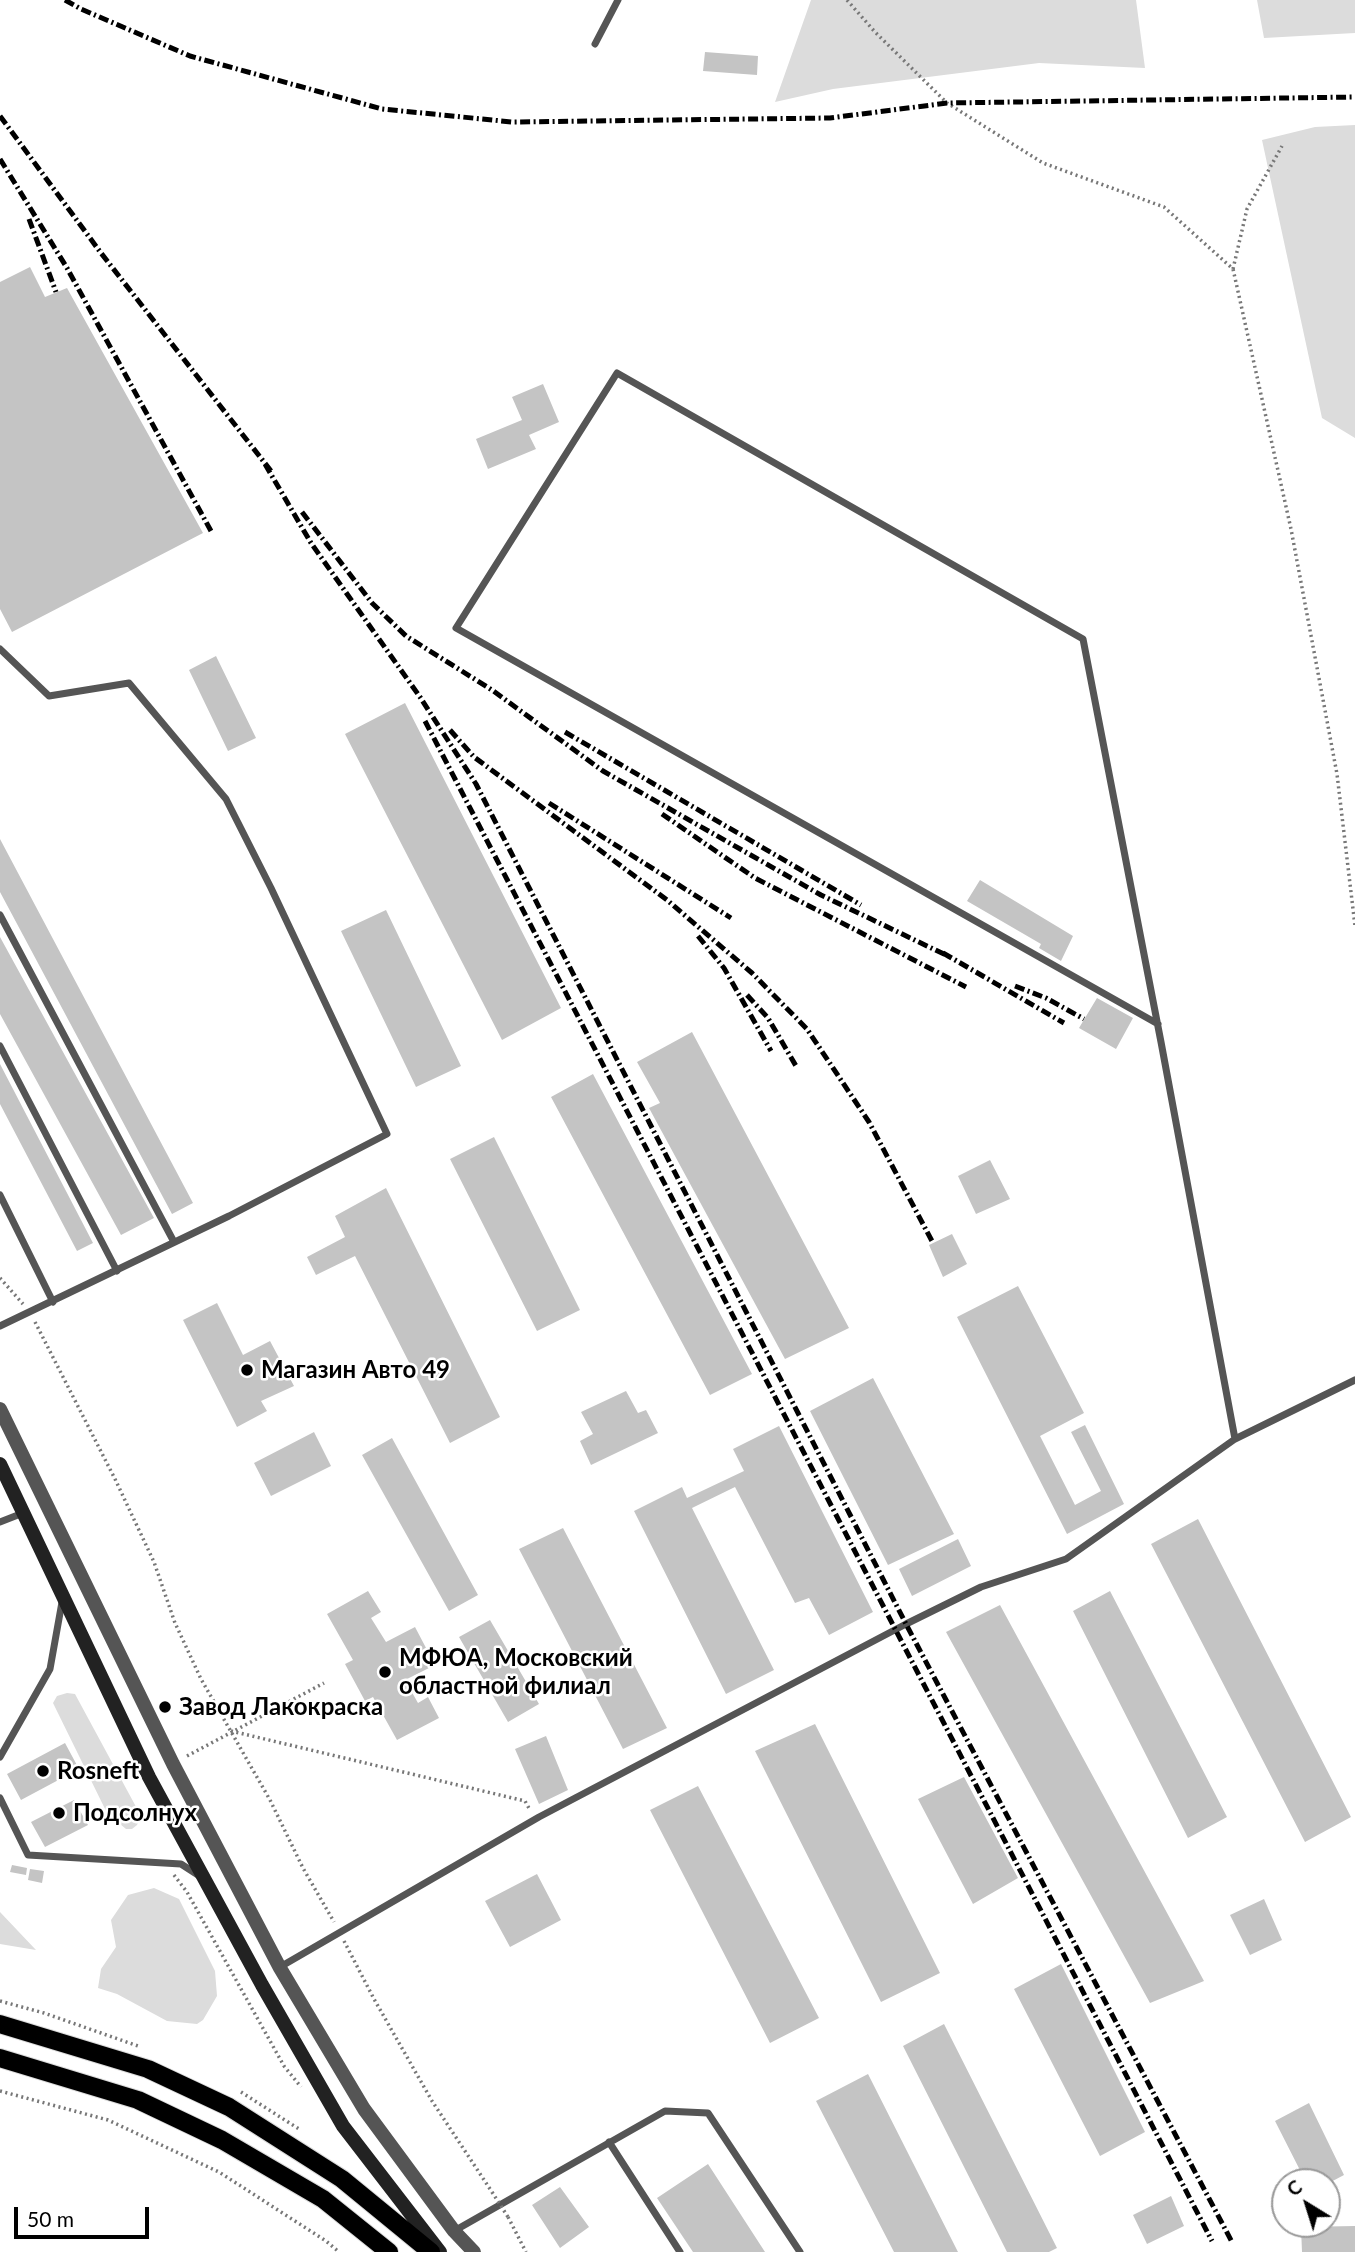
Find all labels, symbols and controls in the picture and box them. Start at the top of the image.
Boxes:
place label: Магазин Авто 49 [261,1356,450,1384]
marker: Магазин Авто 49 [239,1362,255,1378]
place label: МФЮА, Московский областной филиал [399,1644,633,1700]
marker: МФЮА, Московский областной филиал [377,1664,393,1680]
place label: Завод Лакокраска [179,1693,383,1721]
marker: Завод Лакокраска [157,1699,173,1715]
place label: Rosneft [57,1757,139,1785]
marker: Rosneft [35,1763,51,1779]
place label: Подсолнух [73,1799,197,1827]
marker: Подсолнух [51,1805,67,1821]
north arrow [1271,2168,1341,2238]
text: С [1282,2175,1306,2201]
scale bar [18,2192,152,2236]
text: 50 m [27,2206,74,2231]

